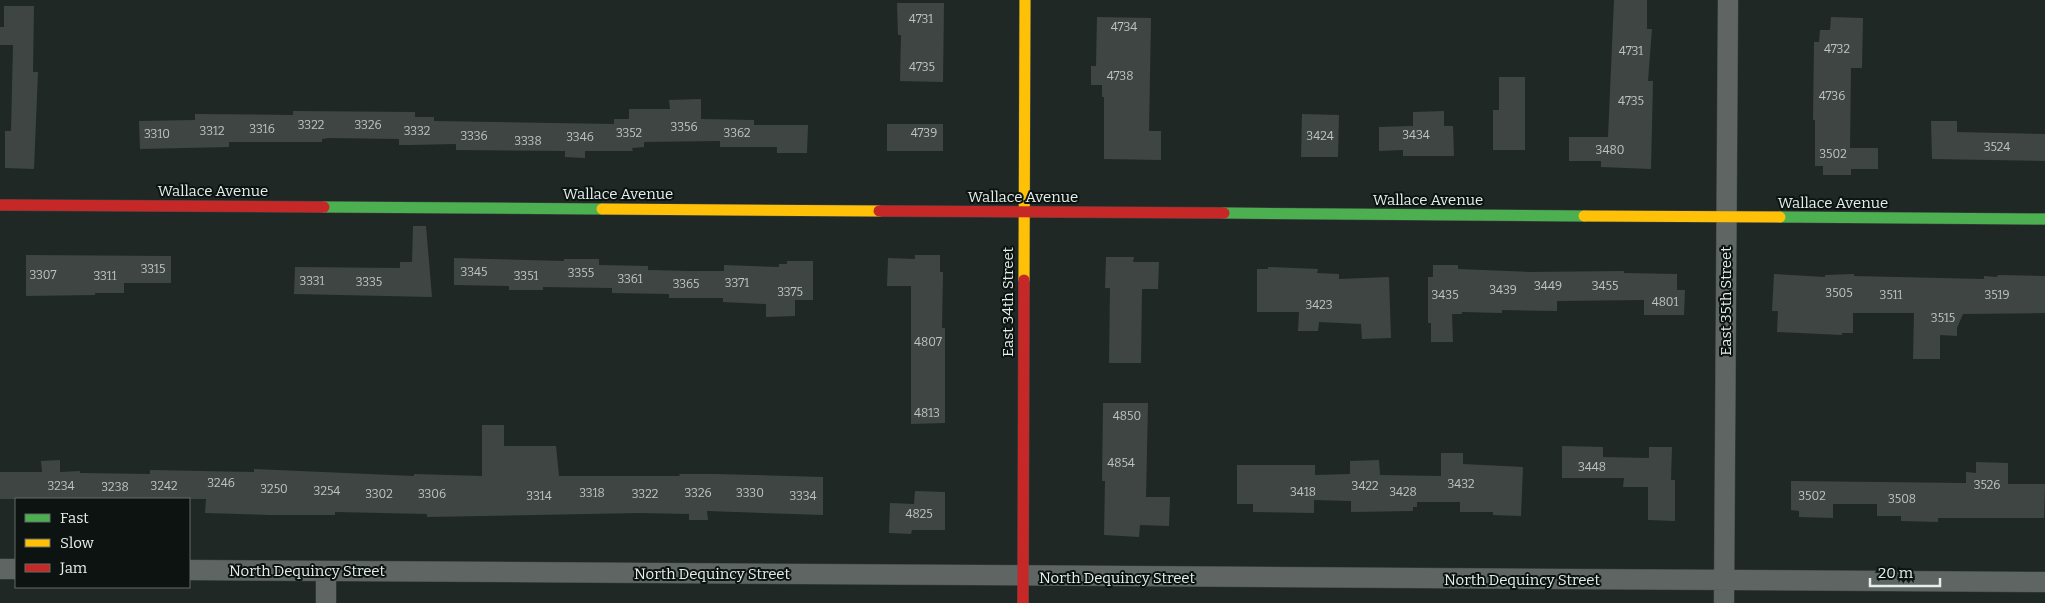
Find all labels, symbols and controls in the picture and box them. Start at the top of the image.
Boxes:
house number: 4731 [909,12,933,26]
house number: 4734 [1111,20,1137,34]
house number: 4732 [1824,42,1850,56]
house number: 4731 [1619,44,1643,58]
house number: 4735 [909,60,935,74]
house number: 4738 [1107,69,1133,83]
house number: 4736 [1819,89,1845,103]
house number: 4735 [1618,94,1644,108]
house number: 3322 [298,118,324,132]
house number: 3326 [354,118,382,132]
house number: 3356 [671,120,697,134]
house number: 3316 [249,122,275,136]
house number: 3312 [200,124,224,138]
house number: 3332 [404,124,430,138]
house number: 3352 [616,126,642,140]
house number: 3362 [724,126,750,140]
house number: 4739 [911,126,937,140]
house number: 3310 [144,127,170,141]
house number: 3434 [1402,128,1430,142]
house number: 3336 [460,129,488,143]
house number: 3424 [1306,129,1334,143]
house number: 3346 [566,130,594,144]
house number: 3338 [514,134,542,148]
house number: 3524 [1984,140,2010,154]
house number: 3480 [1596,143,1624,157]
house number: 3502 [1819,147,1847,161]
street label: Wallace Avenue [158,182,268,200]
street label: Wallace Avenue [563,185,673,203]
street label: Wallace Avenue [968,188,1078,206]
street label: Wallace Avenue [1373,191,1483,209]
street label: Wallace Avenue [1778,194,1888,212]
street label: East 34th Street [999,246,1017,357]
street label: East 35th Street [1717,246,1735,356]
house number: 3315 [141,262,165,276]
house number: 3345 [461,265,487,279]
house number: 3355 [568,266,594,280]
house number: 3307 [29,268,57,282]
house number: 3311 [93,269,117,283]
house number: 3351 [514,269,538,283]
house number: 3361 [617,272,643,286]
house number: 3331 [300,274,325,288]
house number: 3335 [356,275,382,289]
house number: 3371 [725,276,749,290]
house number: 3365 [673,277,699,291]
house number: 3449 [1534,279,1562,293]
house number: 3455 [1592,279,1618,293]
house number: 3439 [1489,283,1517,297]
house number: 3375 [777,285,803,299]
house number: 3505 [1825,286,1853,300]
house number: 3435 [1431,288,1459,302]
house number: 3511 [1880,288,1903,302]
house number: 3519 [1984,288,2010,302]
house number: 4801 [1652,295,1678,309]
house number: 3423 [1305,298,1333,312]
house number: 3515 [1931,311,1955,325]
house number: 4807 [914,335,942,349]
house number: 4813 [914,406,940,420]
house number: 4850 [1113,409,1141,423]
house number: 4854 [1107,456,1135,470]
house number: 3448 [1578,460,1606,474]
house number: 3246 [207,476,235,490]
house number: 3432 [1447,477,1475,491]
house number: 3526 [1974,478,2000,492]
house number: 3234 [47,479,75,493]
house number: 3242 [151,479,177,493]
house number: 3422 [1352,479,1378,493]
house number: 3238 [101,480,129,494]
house number: 3250 [260,482,288,496]
house number: 3254 [314,484,340,498]
house number: 3418 [1290,485,1316,499]
house number: 3428 [1389,485,1417,499]
house number: 3318 [579,486,605,500]
house number: 3326 [684,486,712,500]
house number: 3330 [736,486,764,500]
house number: 3302 [365,487,393,501]
house number: 3306 [418,487,446,501]
house number: 3322 [632,487,658,501]
house number: 3314 [526,489,552,503]
house number: 3334 [789,489,817,503]
house number: 3502 [1798,489,1826,503]
house number: 3508 [1888,492,1916,506]
legend [15,498,190,588]
house number: 4825 [905,507,933,521]
text: Fast [60,509,89,527]
text: Slow [60,534,95,552]
scale bar [1870,556,1940,588]
text: Jam [59,559,88,577]
street label: North Dequincy Street [229,562,386,580]
text: 20 m [1878,564,1914,582]
street label: North Dequincy Street [634,565,791,583]
street label: North Dequincy Street [1039,569,1196,587]
street label: North Dequincy Street [1444,571,1601,589]

